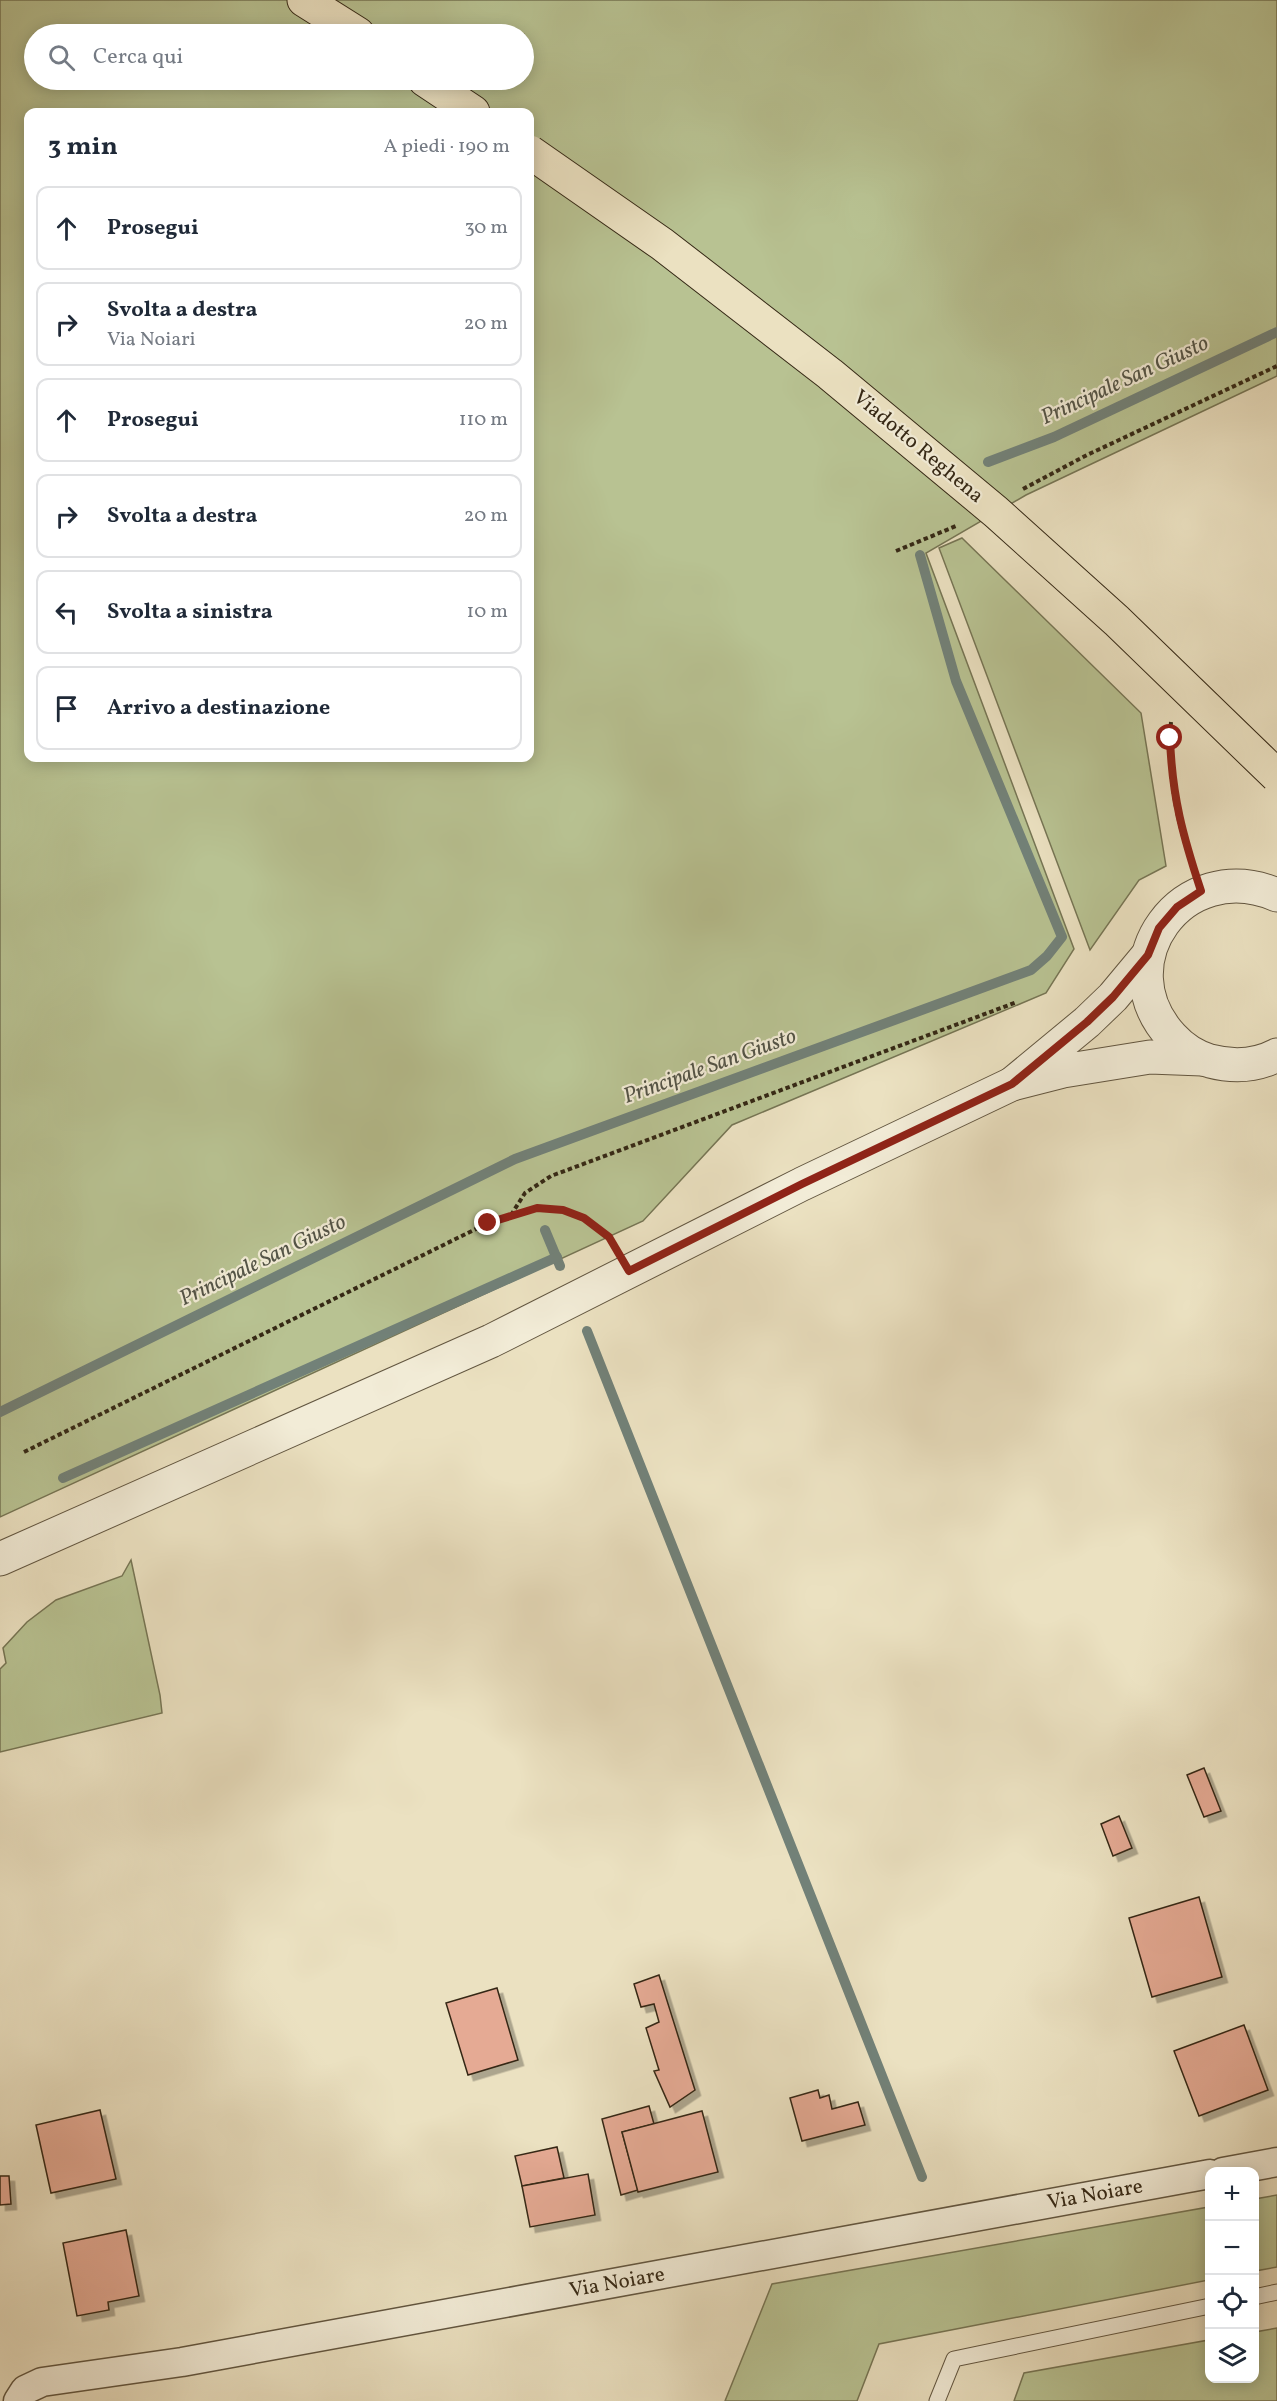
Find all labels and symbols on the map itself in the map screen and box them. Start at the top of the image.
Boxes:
water label: Principale San Giusto [1036,328,1214,434]
street label: Viadotto Reghena [846,384,990,510]
route start [1156,724,1182,750]
water label: Principale San Giusto [619,1021,801,1113]
water label: Principale San Giusto [174,1207,352,1315]
route end [474,1209,500,1235]
street label: Via Noiare [1045,2172,1145,2218]
street label: Via Noiare [567,2260,667,2306]

